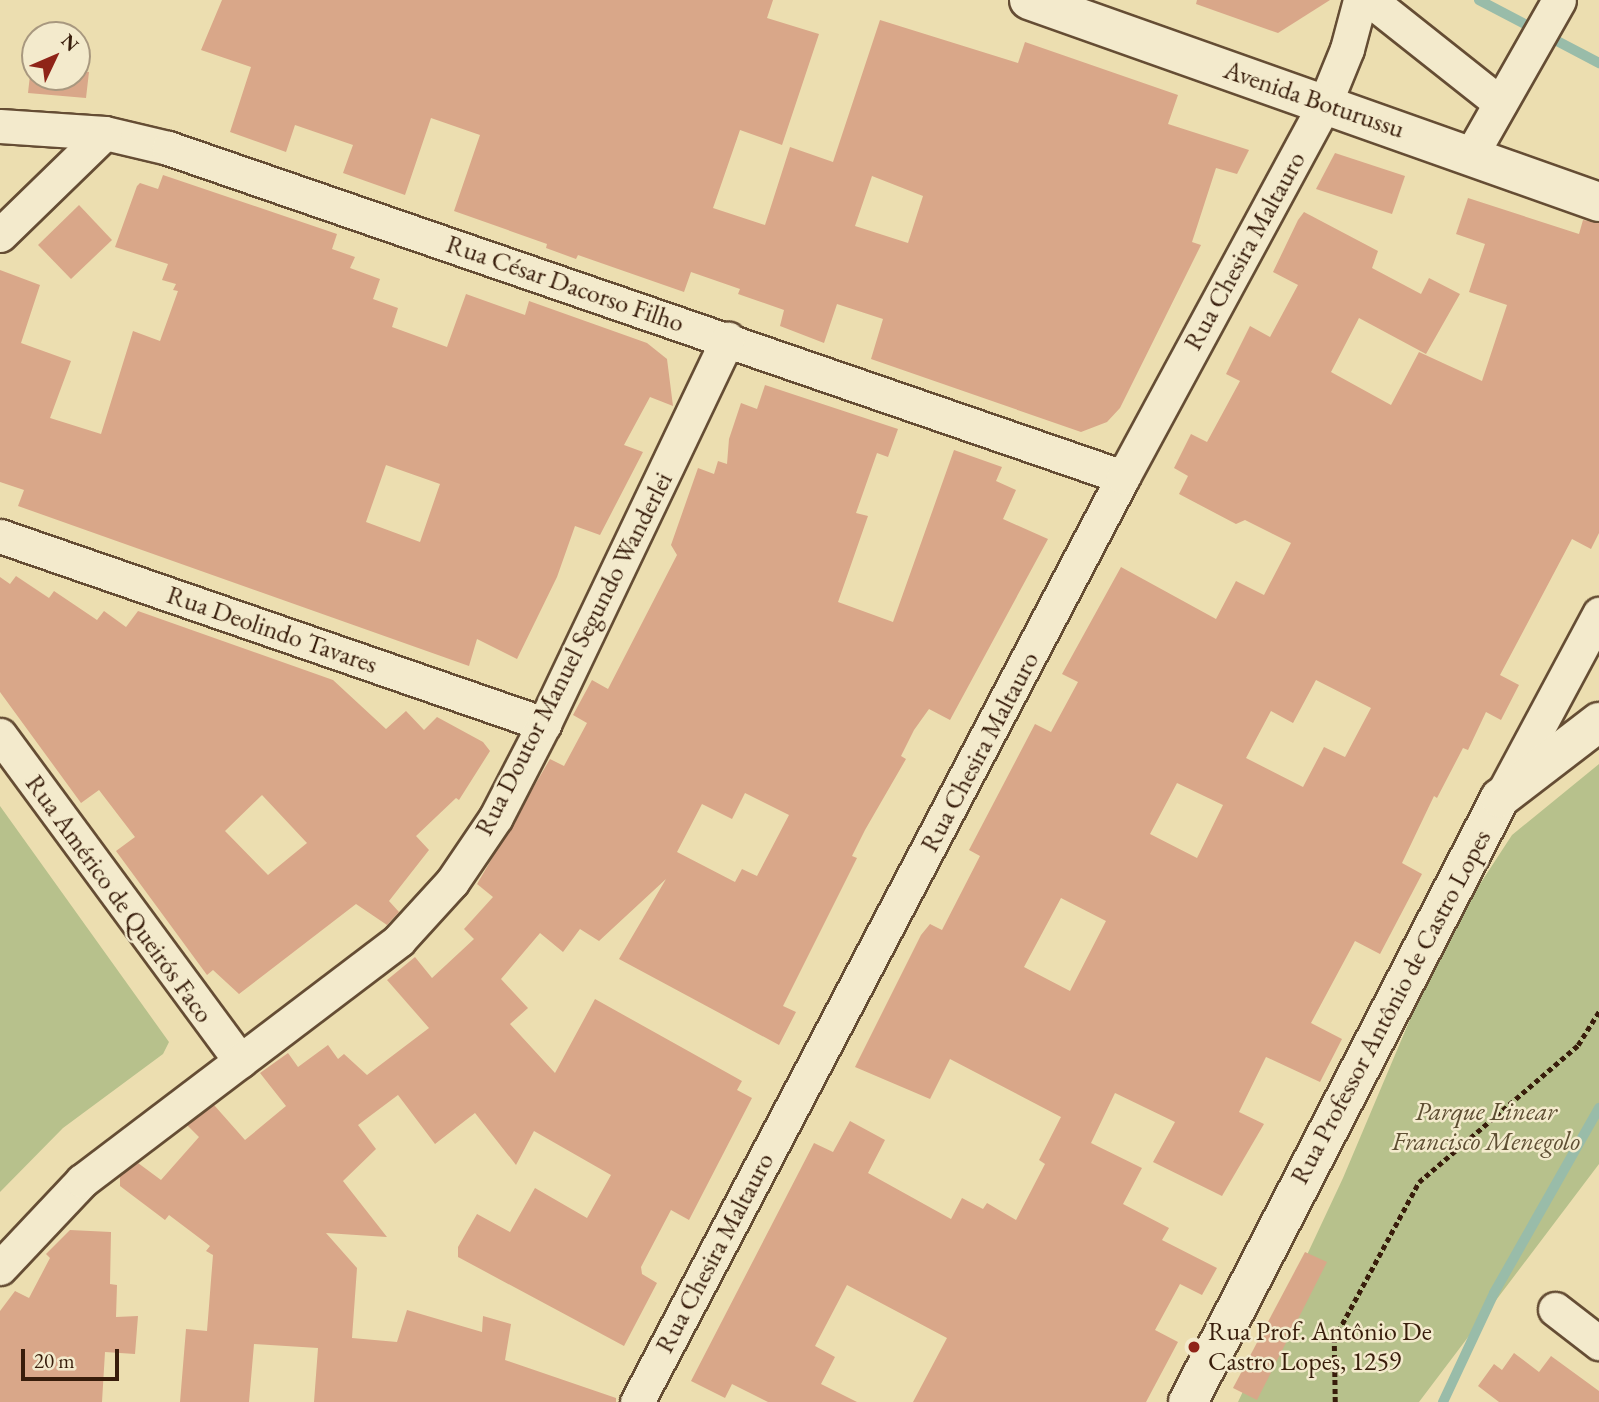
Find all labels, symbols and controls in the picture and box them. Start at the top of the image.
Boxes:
north arrow [21,21,91,91]
text: N [56,28,84,57]
street label: Avenida Boturussu [1220,55,1408,145]
street label: Rua Chesira Maltauro [1178,146,1312,356]
street label: Rua César Dacorso Filho [442,229,688,339]
street label: Rua Doutor Manuel Segundo Wanderlei [469,467,679,841]
street label: Rua Deolindo Tavares [163,579,381,681]
street label: Rua Chesira Maltauro [914,647,1046,857]
street label: Rua Américo de Queirós Faco [19,769,219,1029]
street label: Rua Professor Antônio de Castro Lopes [1284,825,1498,1189]
park label: Parque Linear Francisco Menegolo [1392,1096,1580,1158]
street label: Rua Chesira Maltauro [649,1148,781,1358]
place label: Rua Prof. Antônio De Castro Lopes, 1259 [1208,1316,1432,1378]
scale bar [24,1336,122,1380]
marker: Rua Prof. Antônio De Castro Lopes, 1259 [1186,1339,1202,1355]
text: 20 m [34,1347,75,1374]

